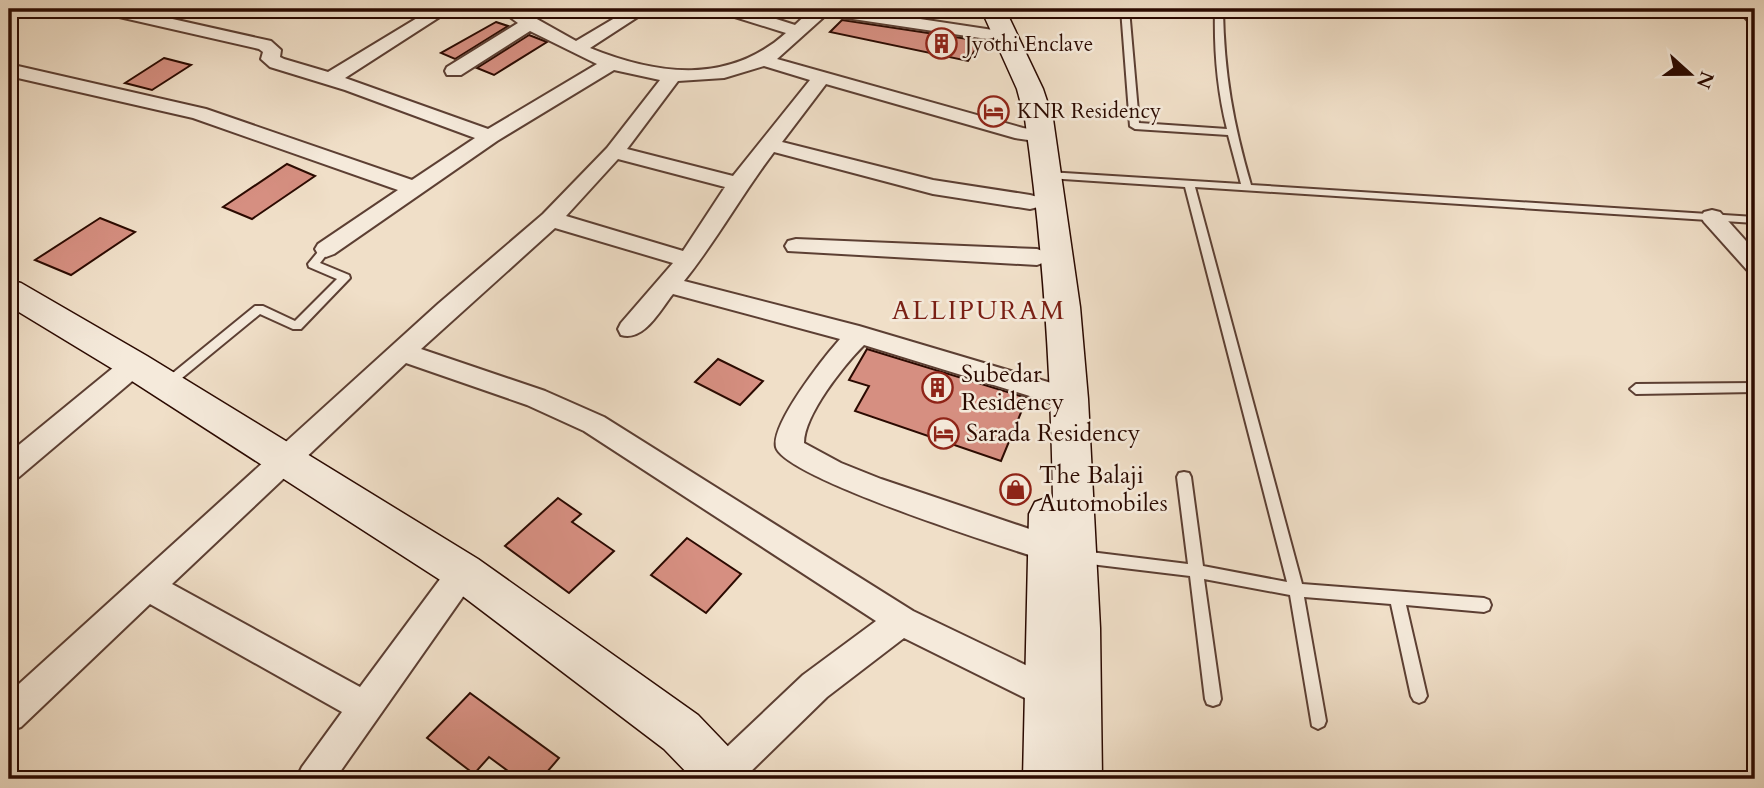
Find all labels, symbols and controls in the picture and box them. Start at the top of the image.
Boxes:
building icon: Jyothi Enclave [925,27,959,61]
place label: Jyothi Enclave [962,30,1093,59]
north arrow [1656,38,1726,108]
text: N [1690,67,1720,93]
hotel icon: KNR Residency [977,94,1011,128]
place label: KNR Residency [1017,97,1161,126]
district label: ALLIPURAM [892,293,1066,328]
place label: Subedar Residency [961,358,1065,419]
building icon: Subedar Residency [921,371,955,405]
hotel icon: Sarada Residency [926,416,960,450]
place label: Sarada Residency [966,417,1141,450]
place label: The Balaji Automobiles [1039,459,1168,520]
shop icon: The Balaji Automobiles [999,472,1033,506]

